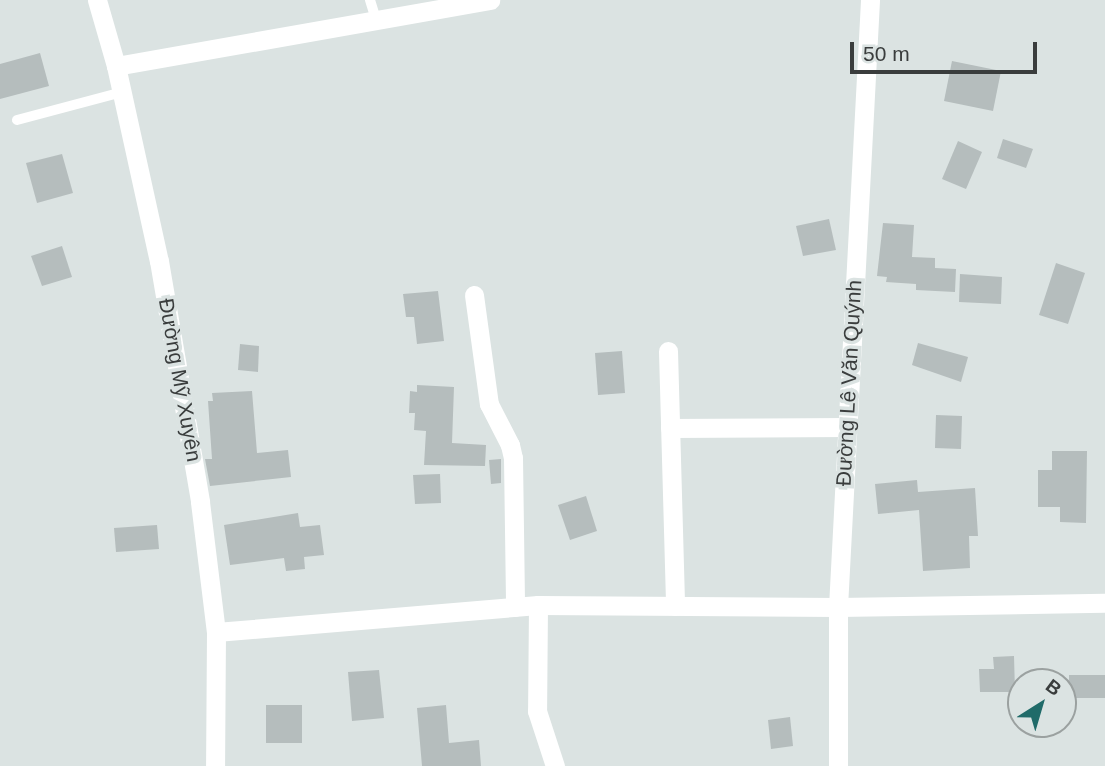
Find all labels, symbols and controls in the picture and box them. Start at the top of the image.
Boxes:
scale bar [853,28,1040,72]
text: 50 m [863,42,910,65]
street label: Đường Lê Văn Quýnh [831,279,867,487]
street label: Đường Mỹ Xuyên [153,296,207,464]
north arrow [1007,668,1077,738]
text: B [1042,675,1066,700]

